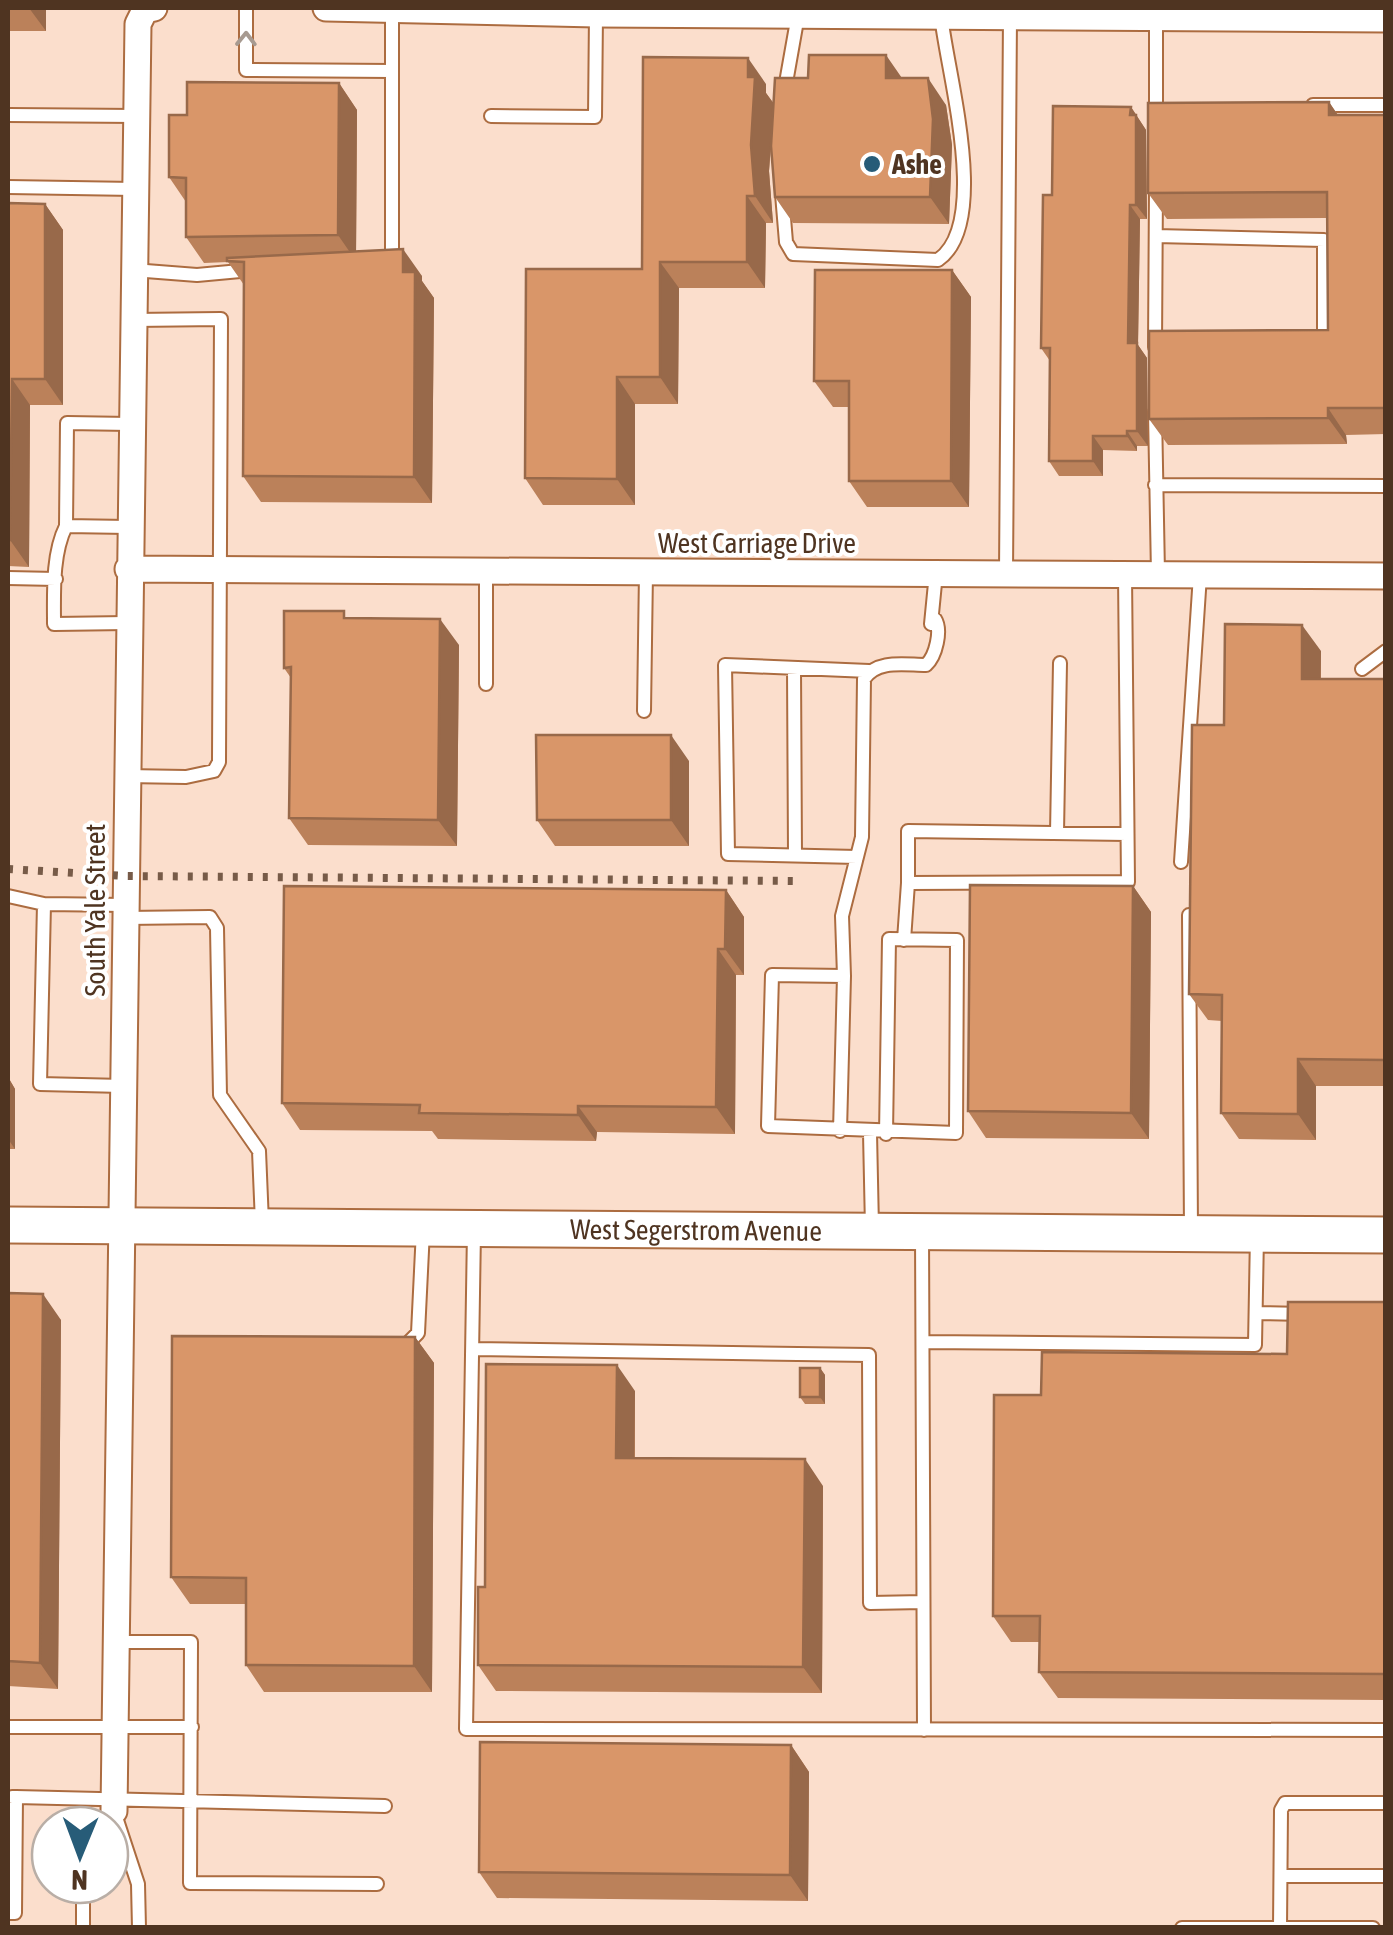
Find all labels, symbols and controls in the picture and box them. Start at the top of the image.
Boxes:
one-way arrow [235,30,257,46]
place label: Ashe [891,148,942,180]
marker: Ashe [861,153,883,175]
street label: West Carriage Drive [658,527,856,559]
street label: South Yale Street [79,824,111,996]
street label: West Segerstrom Avenue [570,1213,822,1247]
north arrow [30,1805,130,1905]
text: N [71,1864,88,1896]

